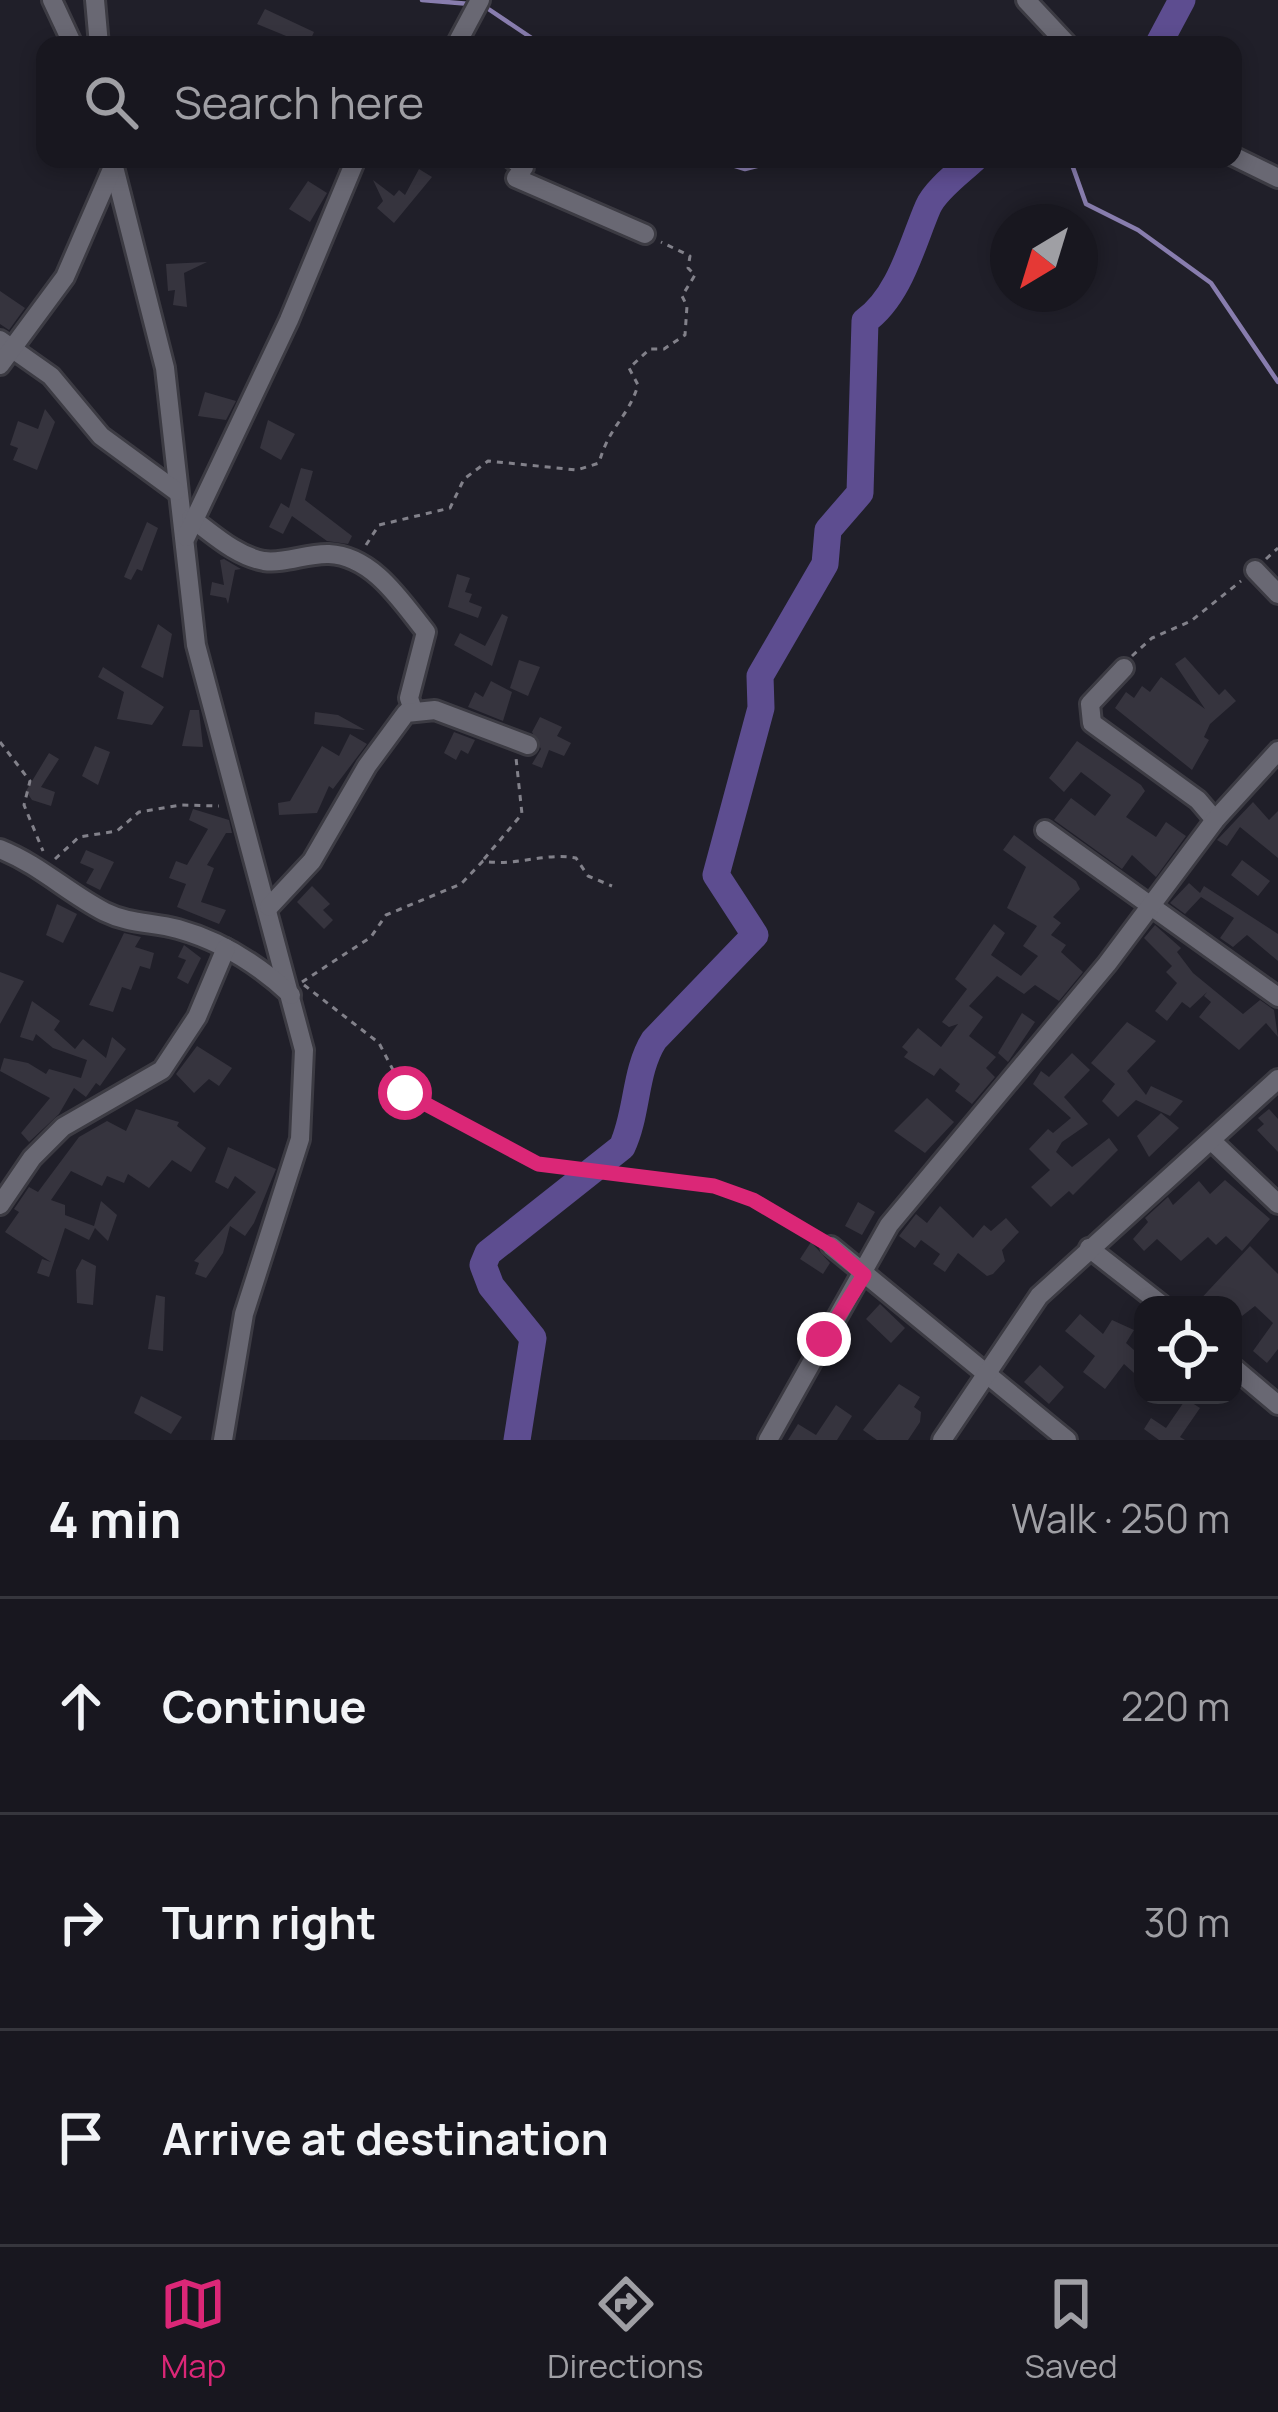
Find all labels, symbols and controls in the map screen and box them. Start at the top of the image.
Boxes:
search box [36,36,1242,168]
icon: search [78,69,144,135]
text: Search here [174,71,424,133]
north arrow [990,204,1098,312]
route start [378,1066,432,1120]
map controls [1134,1296,1242,1404]
button: locate [1134,1296,1242,1404]
route end [797,1312,851,1366]
text: 4 min [48,1484,181,1553]
text: Walk · 250 m [1011,1491,1230,1545]
icon: ahead [48,1673,114,1739]
text: Continue [162,1675,367,1737]
text: 220 m [1121,1679,1230,1733]
icon: right [48,1889,114,1955]
text: Turn right [162,1891,376,1953]
text: 30 m [1144,1895,1230,1949]
icon: arrive [48,2105,114,2171]
text: Arrive at destination [162,2107,609,2169]
tab: Map [160,2271,226,2388]
tab: Directions [547,2271,704,2388]
tab: Saved [1025,2271,1118,2388]

